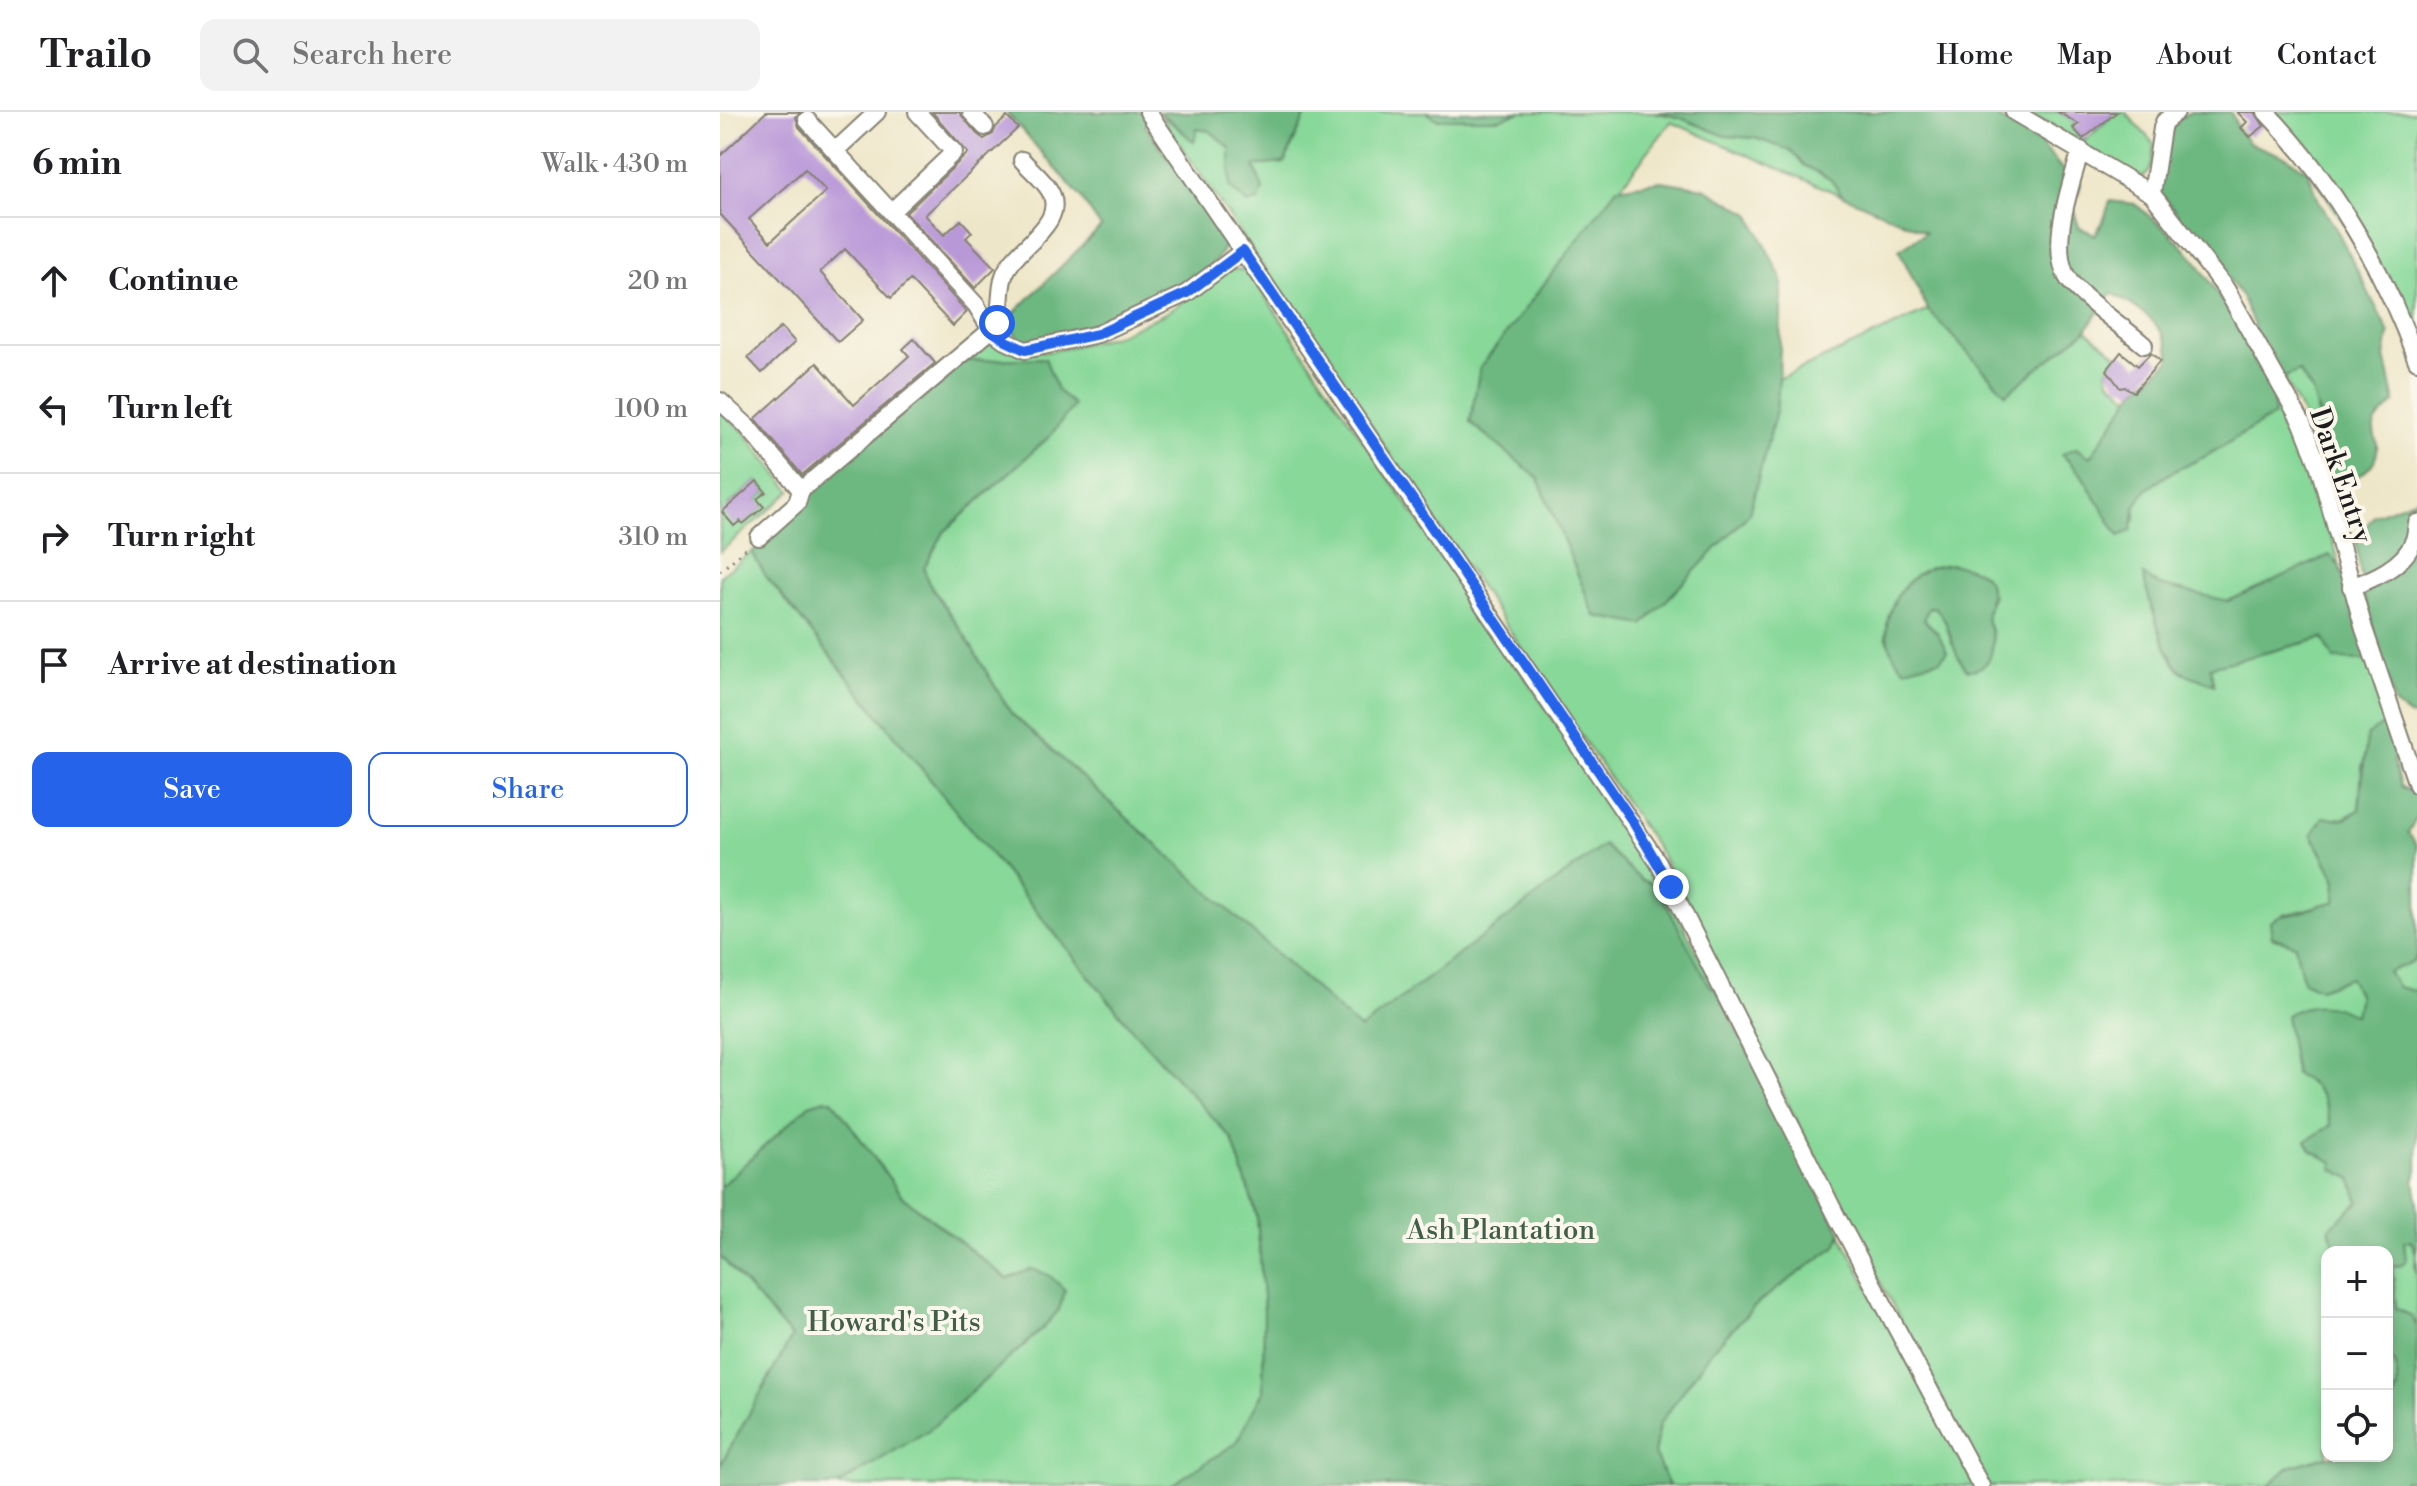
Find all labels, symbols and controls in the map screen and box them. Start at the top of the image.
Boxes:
search box [200,19,760,91]
text: Trailo [40,32,152,79]
icon: search [228,33,272,77]
text: Search here [292,36,452,74]
text: Home [1937,38,2013,73]
text: Map [2057,38,2112,73]
text: About [2156,38,2233,73]
text: Contact [2277,38,2377,73]
text: 6 min [32,143,122,185]
text: Walk · 430 m [541,148,688,180]
icon: ahead [32,259,76,303]
text: Continue [108,262,239,300]
text: 20 m [628,265,688,297]
route start [979,305,1015,341]
icon: left [32,387,76,431]
text: Turn left [108,390,232,428]
text: 100 m [615,393,688,425]
street label: Dark Entry [2301,403,2380,548]
icon: right [32,515,76,559]
text: Turn right [108,518,255,556]
text: 310 m [619,521,688,553]
icon: arrive [32,643,76,687]
text: Arrive at destination [108,646,397,684]
button: Save [32,752,352,827]
button: Share [368,752,688,827]
route end [1653,869,1689,905]
park label: Ash Plantation [1406,1213,1595,1248]
map controls [2321,1246,2393,1462]
button: + [2321,1246,2393,1318]
park label: Howard's Pits [807,1305,981,1340]
button: − [2321,1318,2393,1390]
button: locate [2321,1390,2393,1462]

